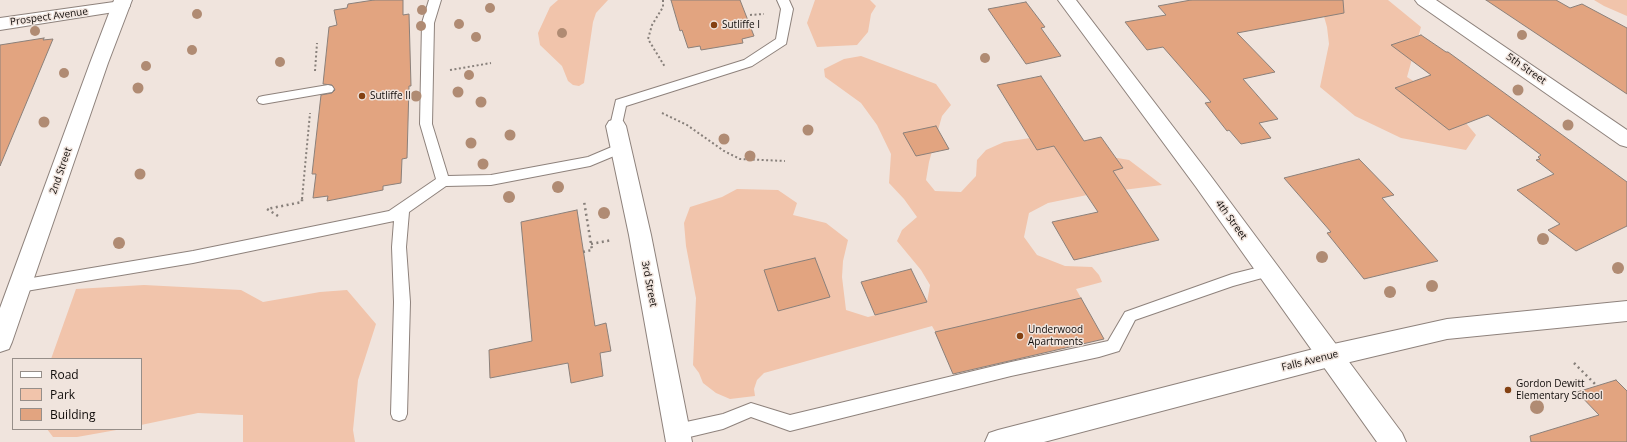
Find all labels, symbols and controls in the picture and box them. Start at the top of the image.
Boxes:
street label: Prospect Avenue [9,6,89,28]
place label: Sutliffe I [722,19,760,31]
marker: Sutliffe I [709,20,719,30]
street label: 5th Street [1504,51,1548,87]
place label: Sutliffe II [370,90,411,102]
marker: Sutliffe II [357,91,367,101]
street label: 2nd Street [47,146,75,196]
street label: 4th Street [1213,198,1249,242]
street label: 3rd Street [639,260,659,308]
place label: Underwood Apartments [1028,324,1083,348]
marker: Underwood Apartments [1015,331,1025,341]
street label: Falls Avenue [1280,348,1340,374]
legend [12,358,142,430]
text: Road [50,366,79,383]
place label: Gordon Dewitt Elementary School [1516,378,1602,402]
marker: Gordon Dewitt Elementary School [1503,385,1513,395]
text: Park [50,386,75,403]
text: Building [50,406,95,423]

